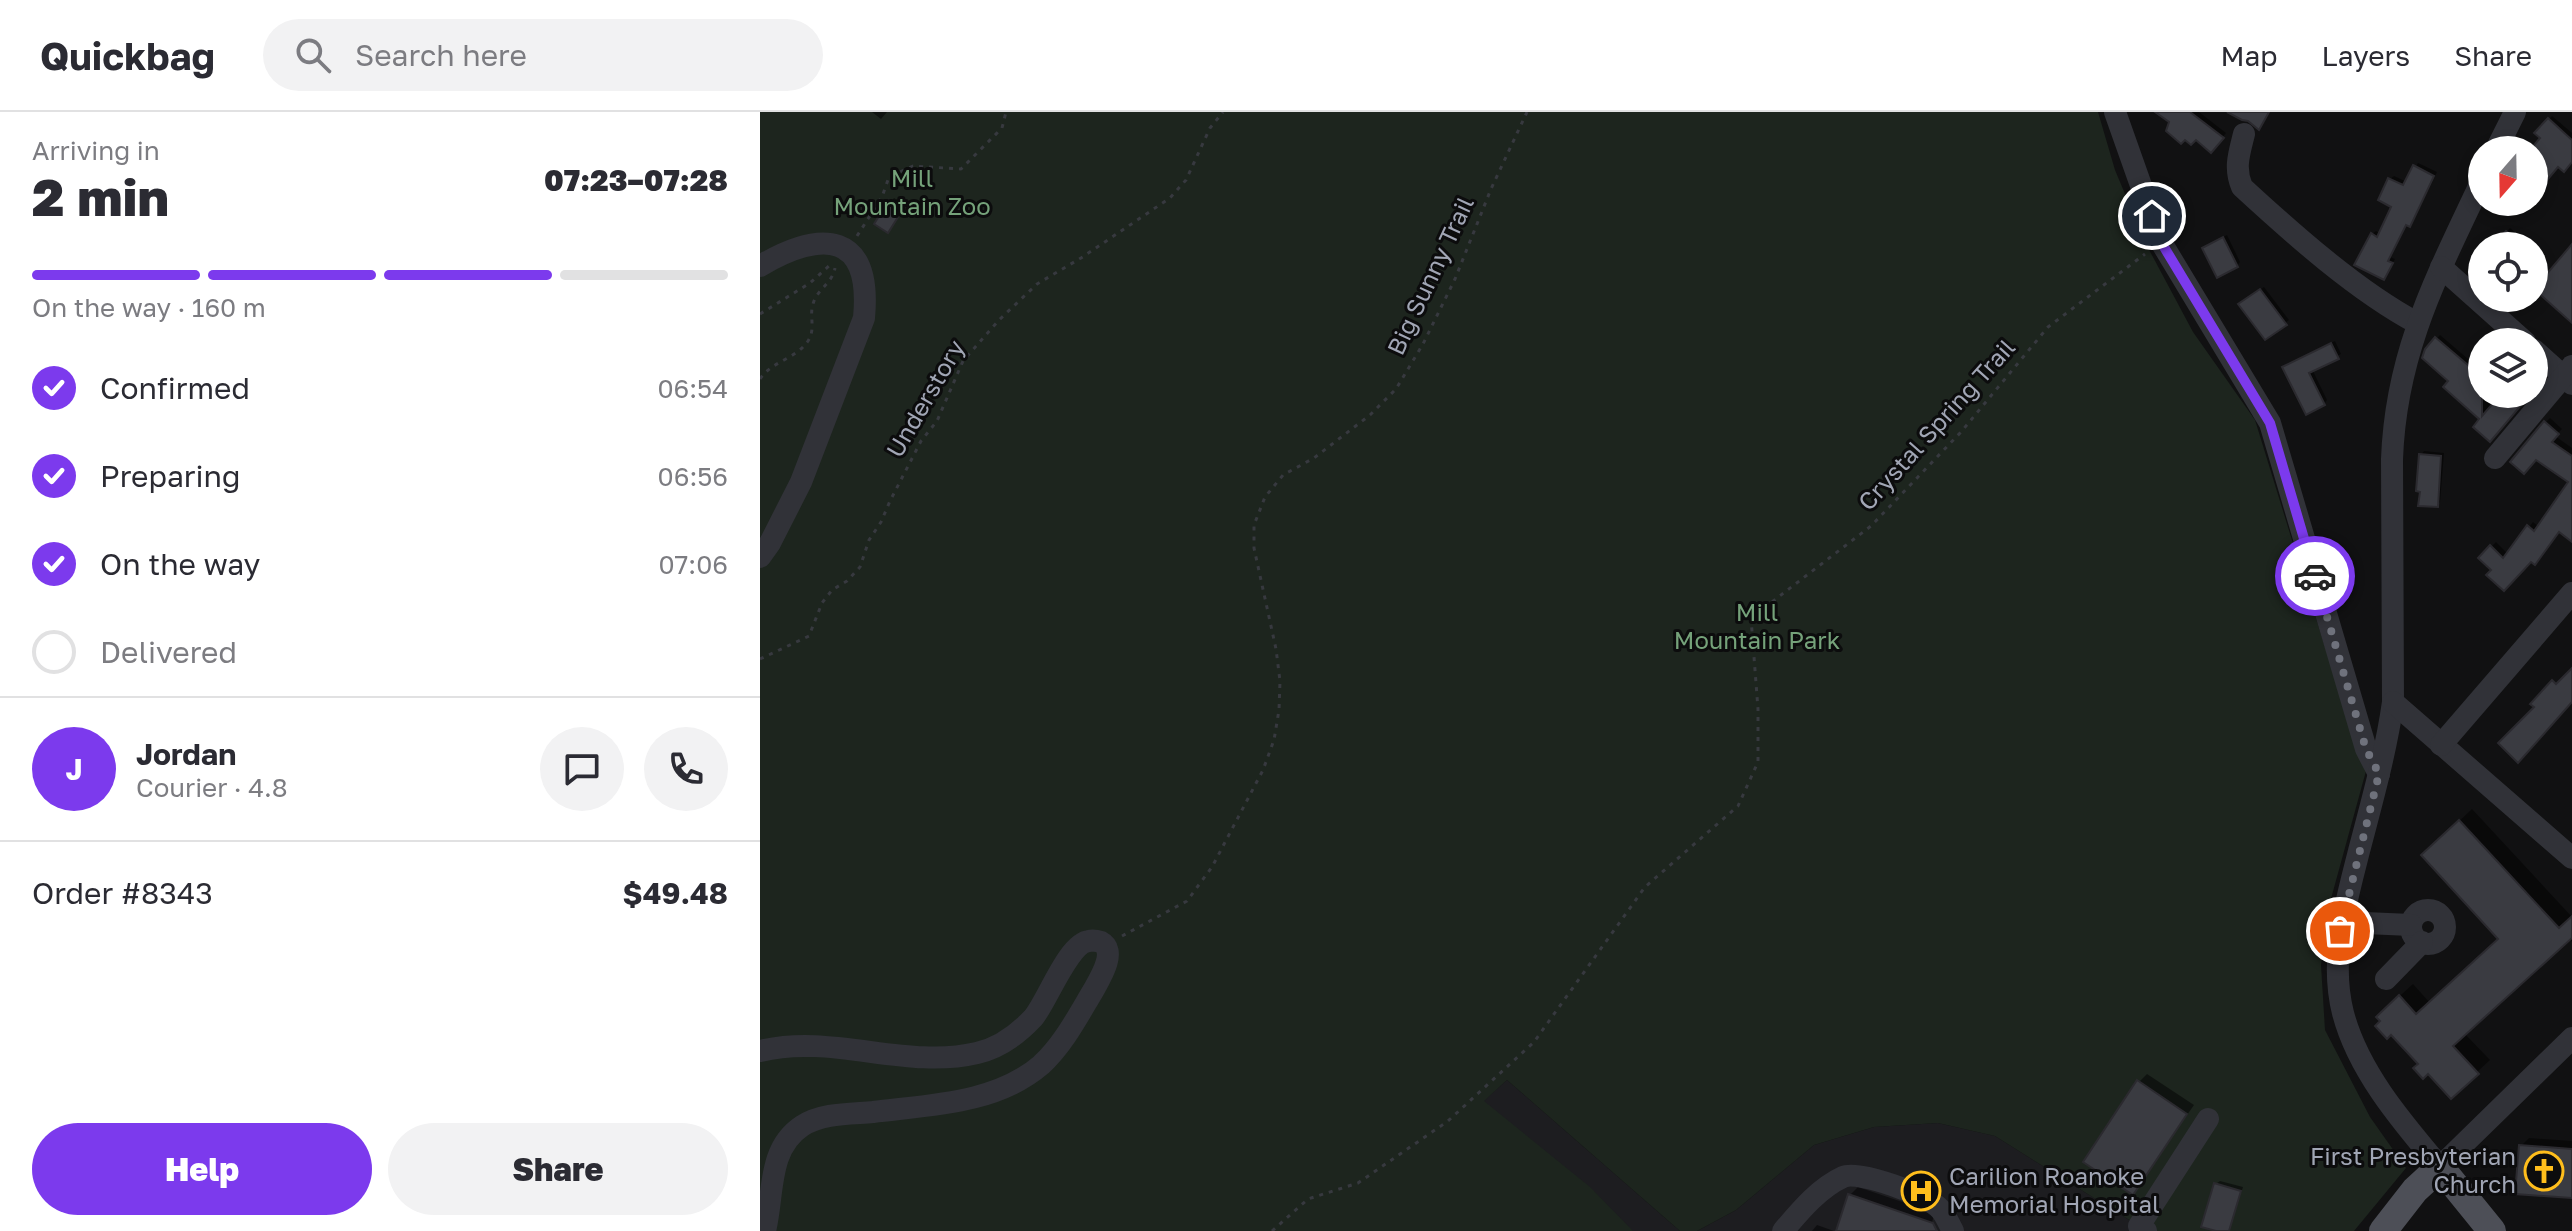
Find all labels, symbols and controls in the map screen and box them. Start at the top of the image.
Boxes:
search box [263,19,823,91]
text: Quickbag [40,33,215,78]
icon: search [291,33,335,77]
text: Search here [355,37,527,73]
text: Map [2220,39,2278,72]
text: Layers [2322,39,2410,72]
text: Share [2454,39,2532,72]
text: Arriving in [32,135,160,166]
north arrow [2468,136,2548,216]
map controls [2468,136,2548,408]
text: 07:23–07:28 [544,162,728,198]
park label: Mill Mountain Zoo [833,163,991,220]
text: 2 min [32,165,169,227]
pin [2118,182,2186,250]
street label: Big Sunny Trail [1380,192,1479,359]
icon: home [2130,194,2174,238]
button: locate [2468,232,2548,312]
text: On the way · 160 m [32,292,266,323]
button: layers [2468,328,2548,408]
street label: Crystal Spring Trail [1851,332,2020,516]
street label: Understory [880,334,970,462]
icon: check [32,366,76,410]
text: Confirmed [100,370,250,406]
text: 06:54 [657,373,728,404]
icon: check [32,454,76,498]
text: Preparing [100,458,241,494]
text: 06:56 [658,461,728,492]
courier [2275,536,2355,616]
icon: check [32,542,76,586]
text: On the way [100,546,260,582]
text: 07:06 [658,549,728,580]
icon: car [2293,554,2337,598]
park label: Mill Mountain Park [1674,597,1840,654]
text: Delivered [100,634,237,670]
button: chat [540,727,624,811]
button: phone [644,727,728,811]
text: Jordan [136,736,236,772]
text: J [65,751,83,787]
text: Courier · 4.8 [136,772,288,803]
text: Order #8343 [32,875,213,911]
text: $49.48 [623,875,728,911]
pin [2306,897,2374,965]
icon: bag [2318,909,2362,953]
button: Help [32,1123,372,1215]
button: Share [388,1123,728,1215]
place label: First Presbyterian Church [2310,1141,2516,1198]
church icon: First Presbyterian Church [2523,1150,2565,1192]
place label: Carilion Roanoke Memorial Hospital [1949,1161,2160,1218]
hospital icon: Carilion Roanoke Memorial Hospital [1900,1170,1942,1212]

